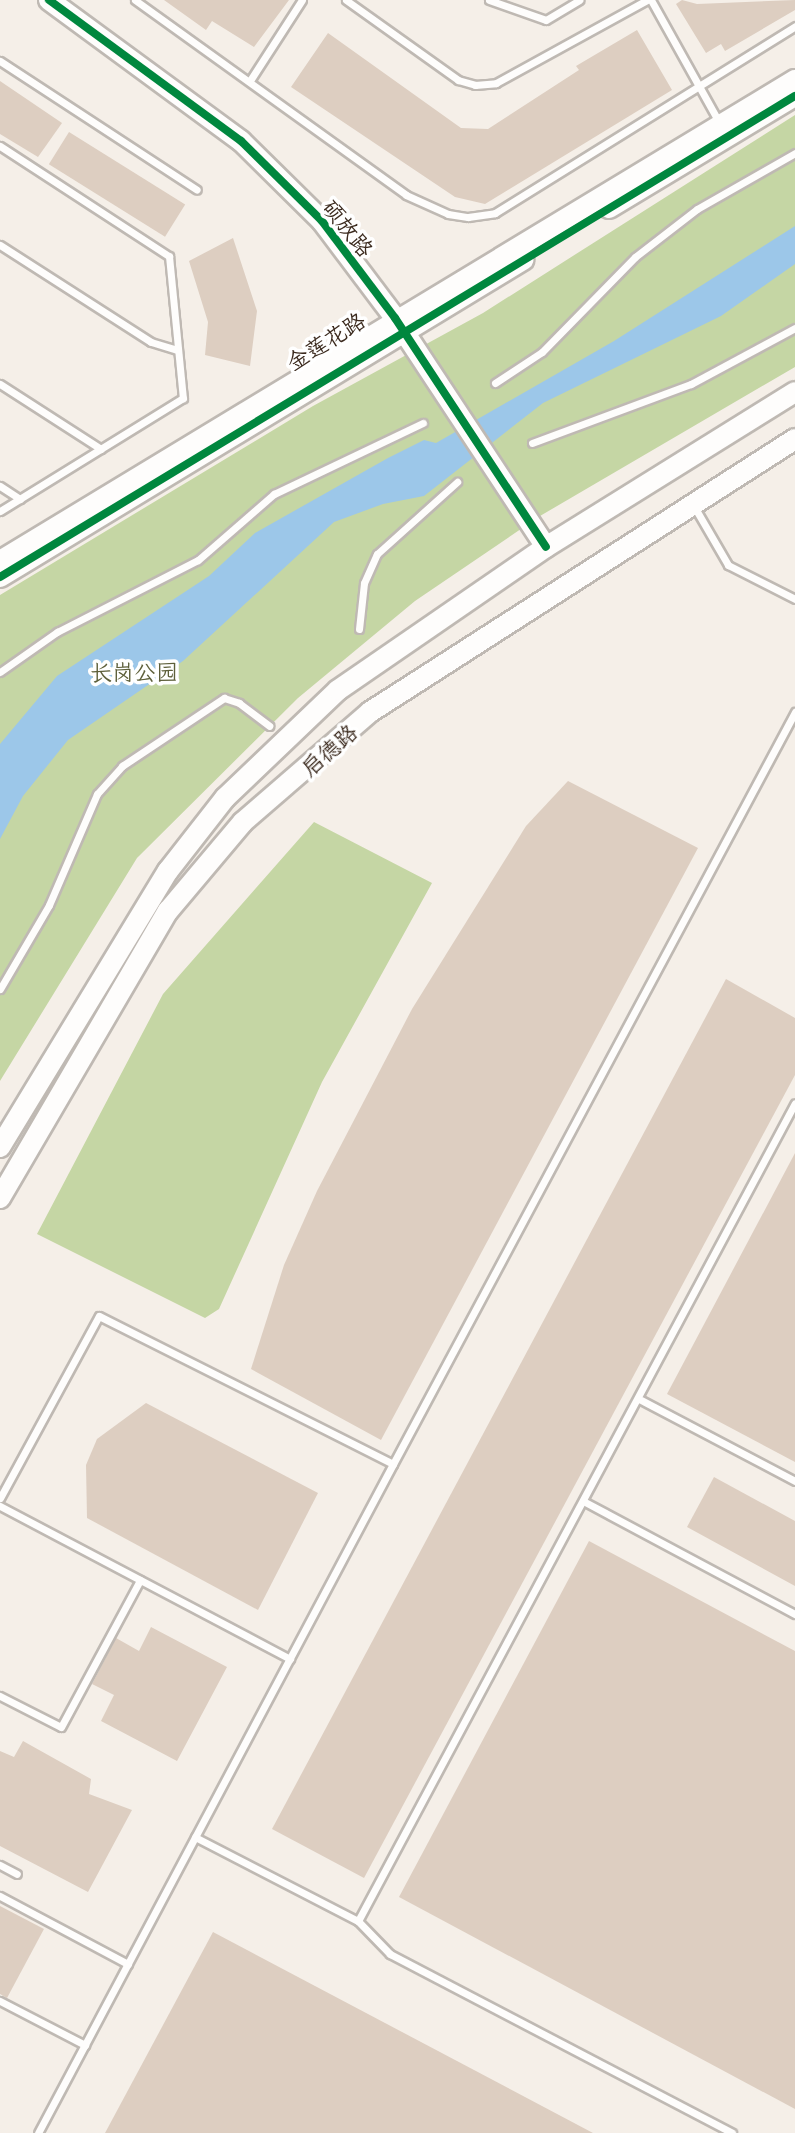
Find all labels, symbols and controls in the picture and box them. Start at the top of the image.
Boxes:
street label: 硕放路 [318,193,380,261]
street label: 金莲花路 [281,305,369,375]
park label: 长岗公园 [90,658,178,684]
street label: 启德路 [294,717,362,781]

